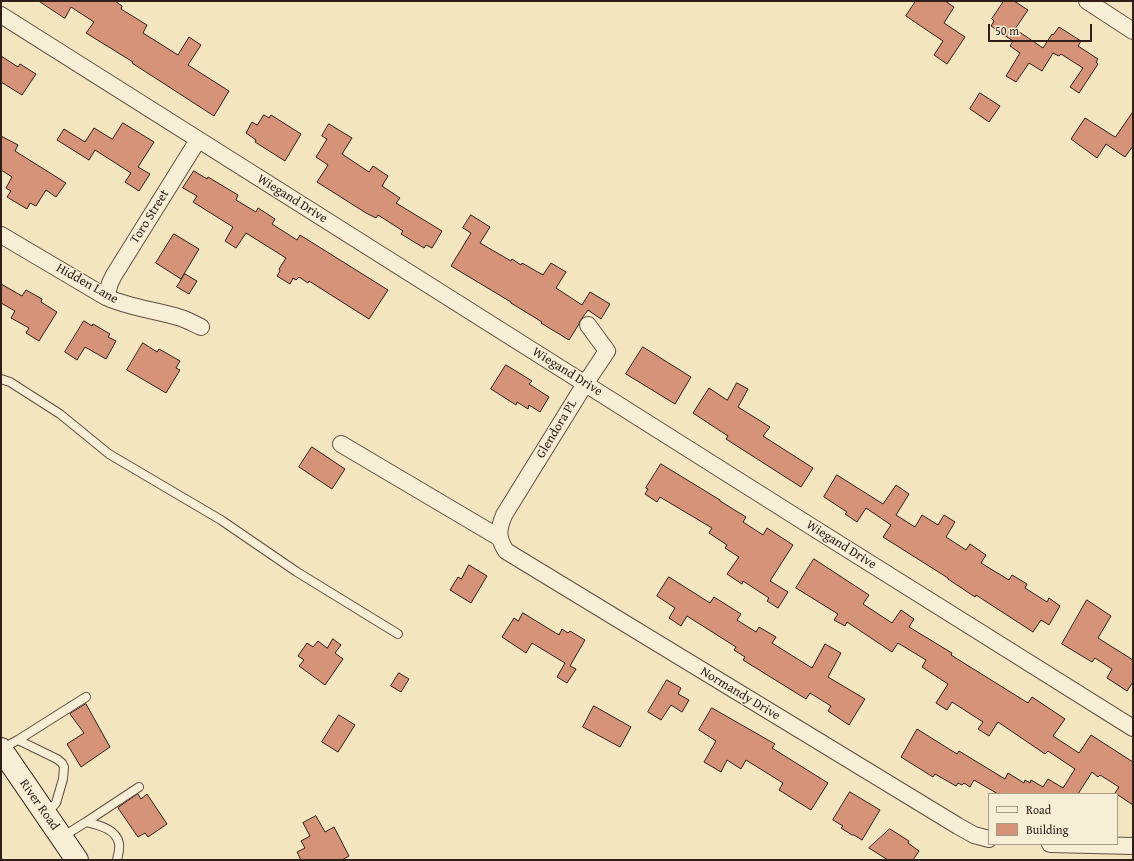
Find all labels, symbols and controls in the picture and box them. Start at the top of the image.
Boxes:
scale bar [990,16,1094,42]
text: 50 m [995,22,1019,39]
street label: Wiegand Drive [254,171,330,227]
street label: Toro Street [127,187,173,247]
street label: Hidden Lane [53,261,121,307]
street label: Wiegand Drive [529,344,605,400]
street label: Glendora PL [533,397,581,461]
street label: Wiegand Drive [803,517,879,573]
street label: Normandy Drive [697,664,783,724]
street label: River Road [16,776,62,834]
legend [988,793,1118,845]
text: Road [1026,801,1051,818]
text: Building [1026,821,1069,838]

